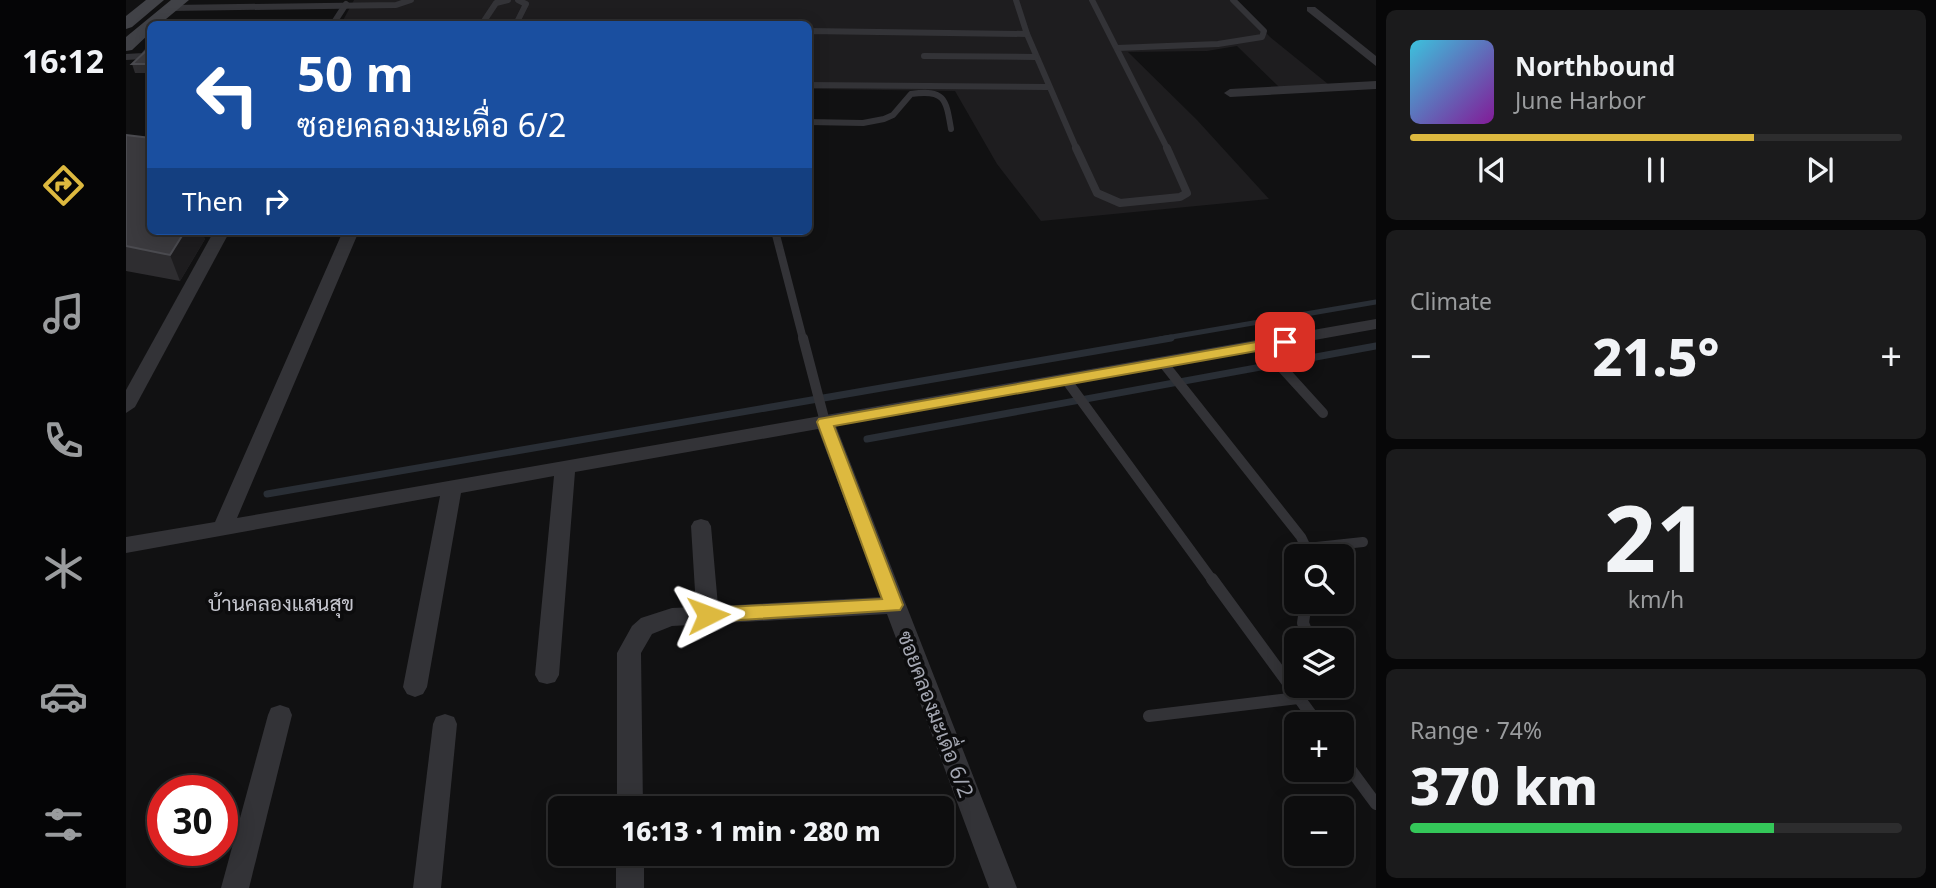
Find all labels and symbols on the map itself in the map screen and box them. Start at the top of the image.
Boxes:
pin [1255,312,1315,372]
position arrow [671,578,745,652]
district label: บ้านคลองแสนสุข [208,589,354,618]
street label: ซอยคลองมะเดื่อ 6/2 [891,625,985,801]
speed limit sign: 30 [147,775,238,866]

